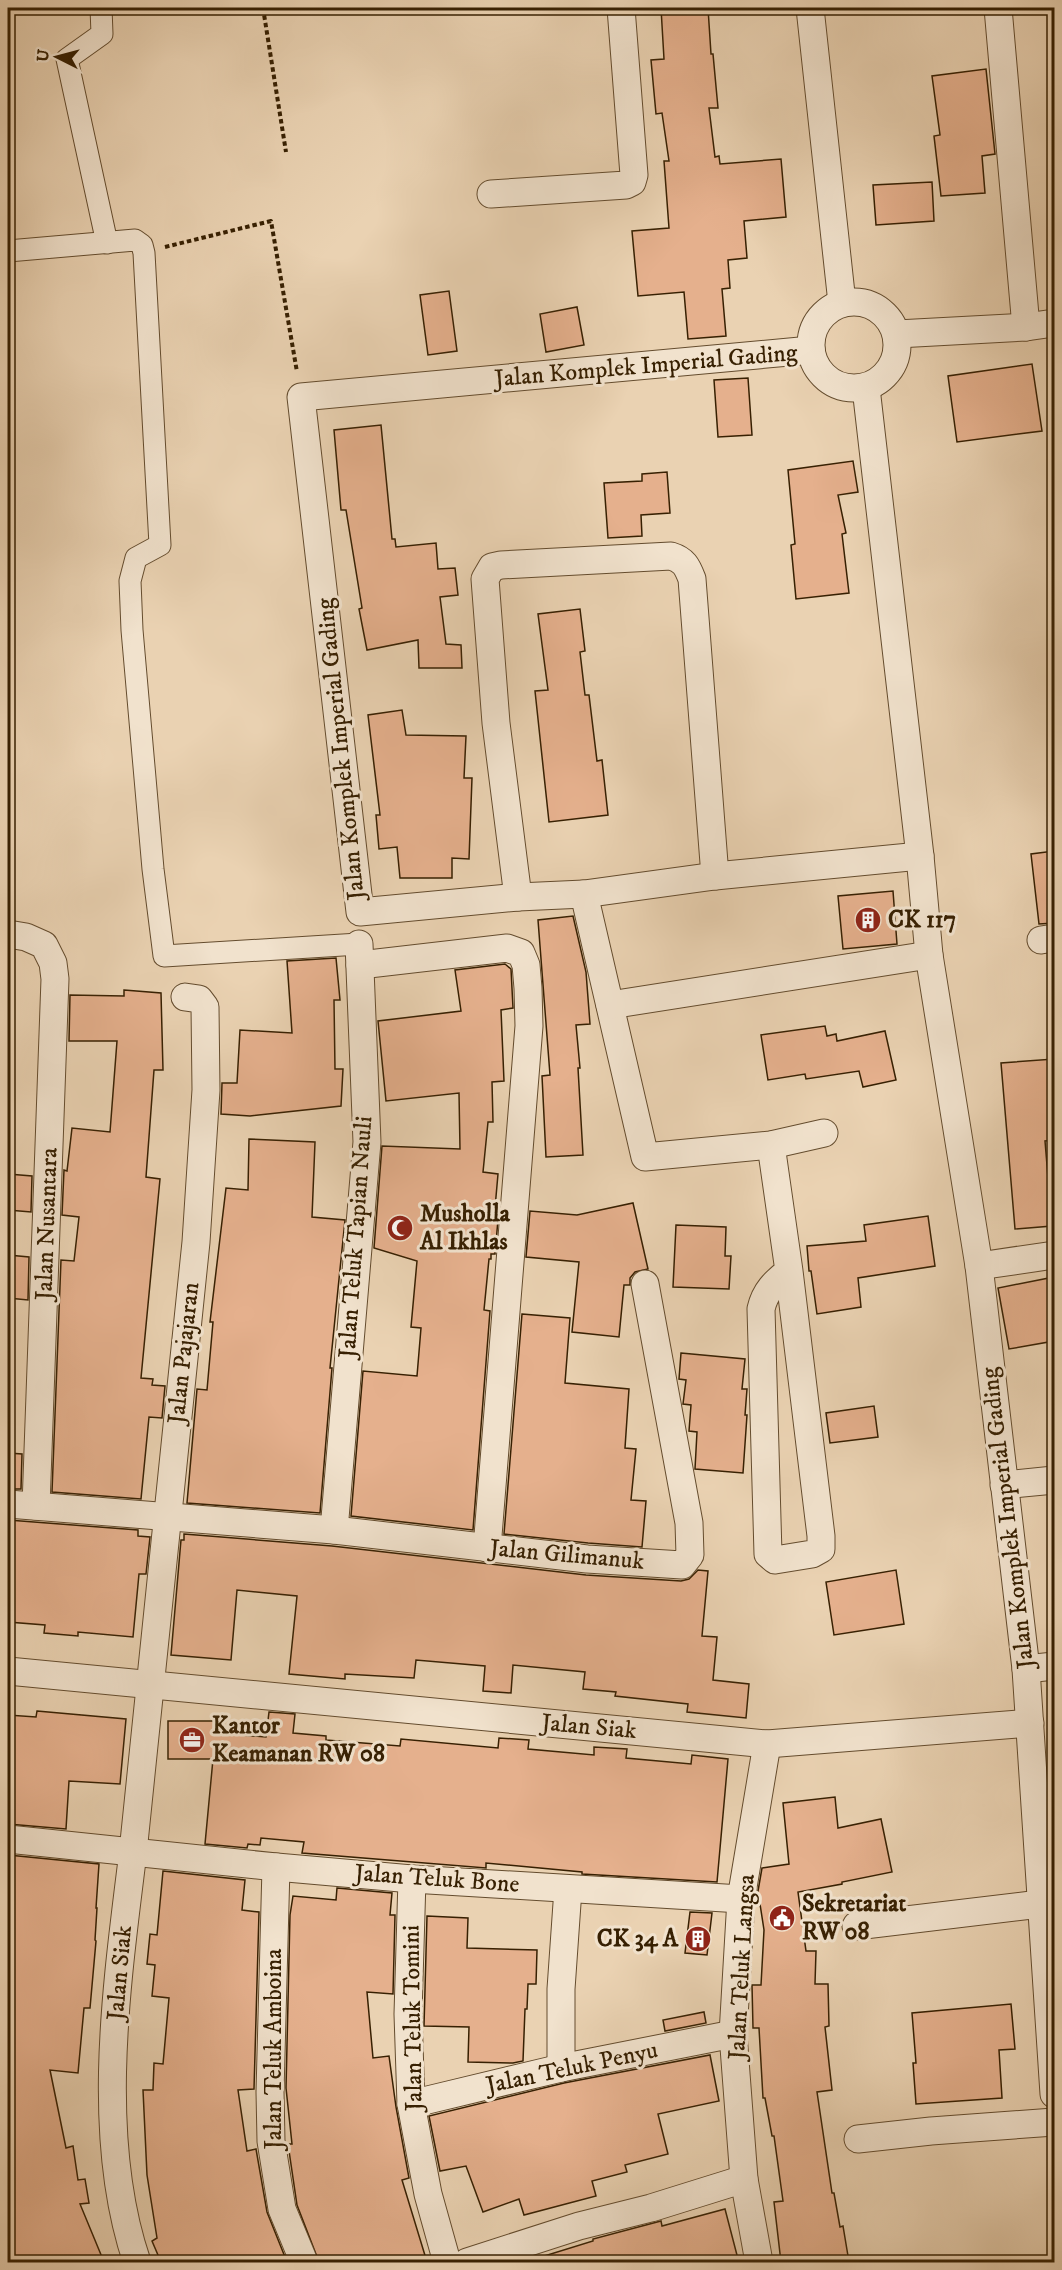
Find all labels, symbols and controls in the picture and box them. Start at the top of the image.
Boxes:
north arrow [27,27,87,87]
text: U [32,48,54,63]
street label: Jalan Komplek Imperial Gading [491,338,799,394]
street label: Jalan Komplek Imperial Gading [310,596,372,904]
building icon: CK 117 [853,905,883,935]
place label: CK 117 [888,905,956,935]
street label: Jalan Teluk Tapian Nauli [332,1115,379,1361]
street label: Jalan Nusantara [29,1146,65,1303]
place label: Musholla Al Ikhlas [419,1199,511,1257]
mosque icon: Musholla Al Ikhlas [385,1213,415,1243]
street label: Jalan Pajajaran [161,1280,206,1427]
street label: Jalan Komplek Imperial Gading [975,1365,1042,1673]
street label: Jalan Gilimanuk [487,1533,646,1577]
street label: Jalan Siak [538,1708,638,1746]
place label: Kantor Keamanan RW 08 [212,1711,385,1769]
office icon: Kantor Keamanan RW 08 [177,1725,207,1755]
street label: Jalan Teluk Bone [352,1858,520,1900]
street label: Jalan Teluk Langsa [722,1873,762,2063]
place label: Sekretariat RW 08 [802,1889,906,1947]
public building icon: Sekretariat RW 08 [767,1903,797,1933]
street label: Jalan Siak [101,1924,139,2024]
place label: CK 34 A [597,1924,679,1954]
building icon: CK 34 A [683,1924,713,1954]
street label: Jalan Teluk Tomini [396,1925,430,2113]
street label: Jalan Teluk Amboina [259,1948,289,2151]
street label: Jalan Teluk Penyu [481,2035,661,2101]

